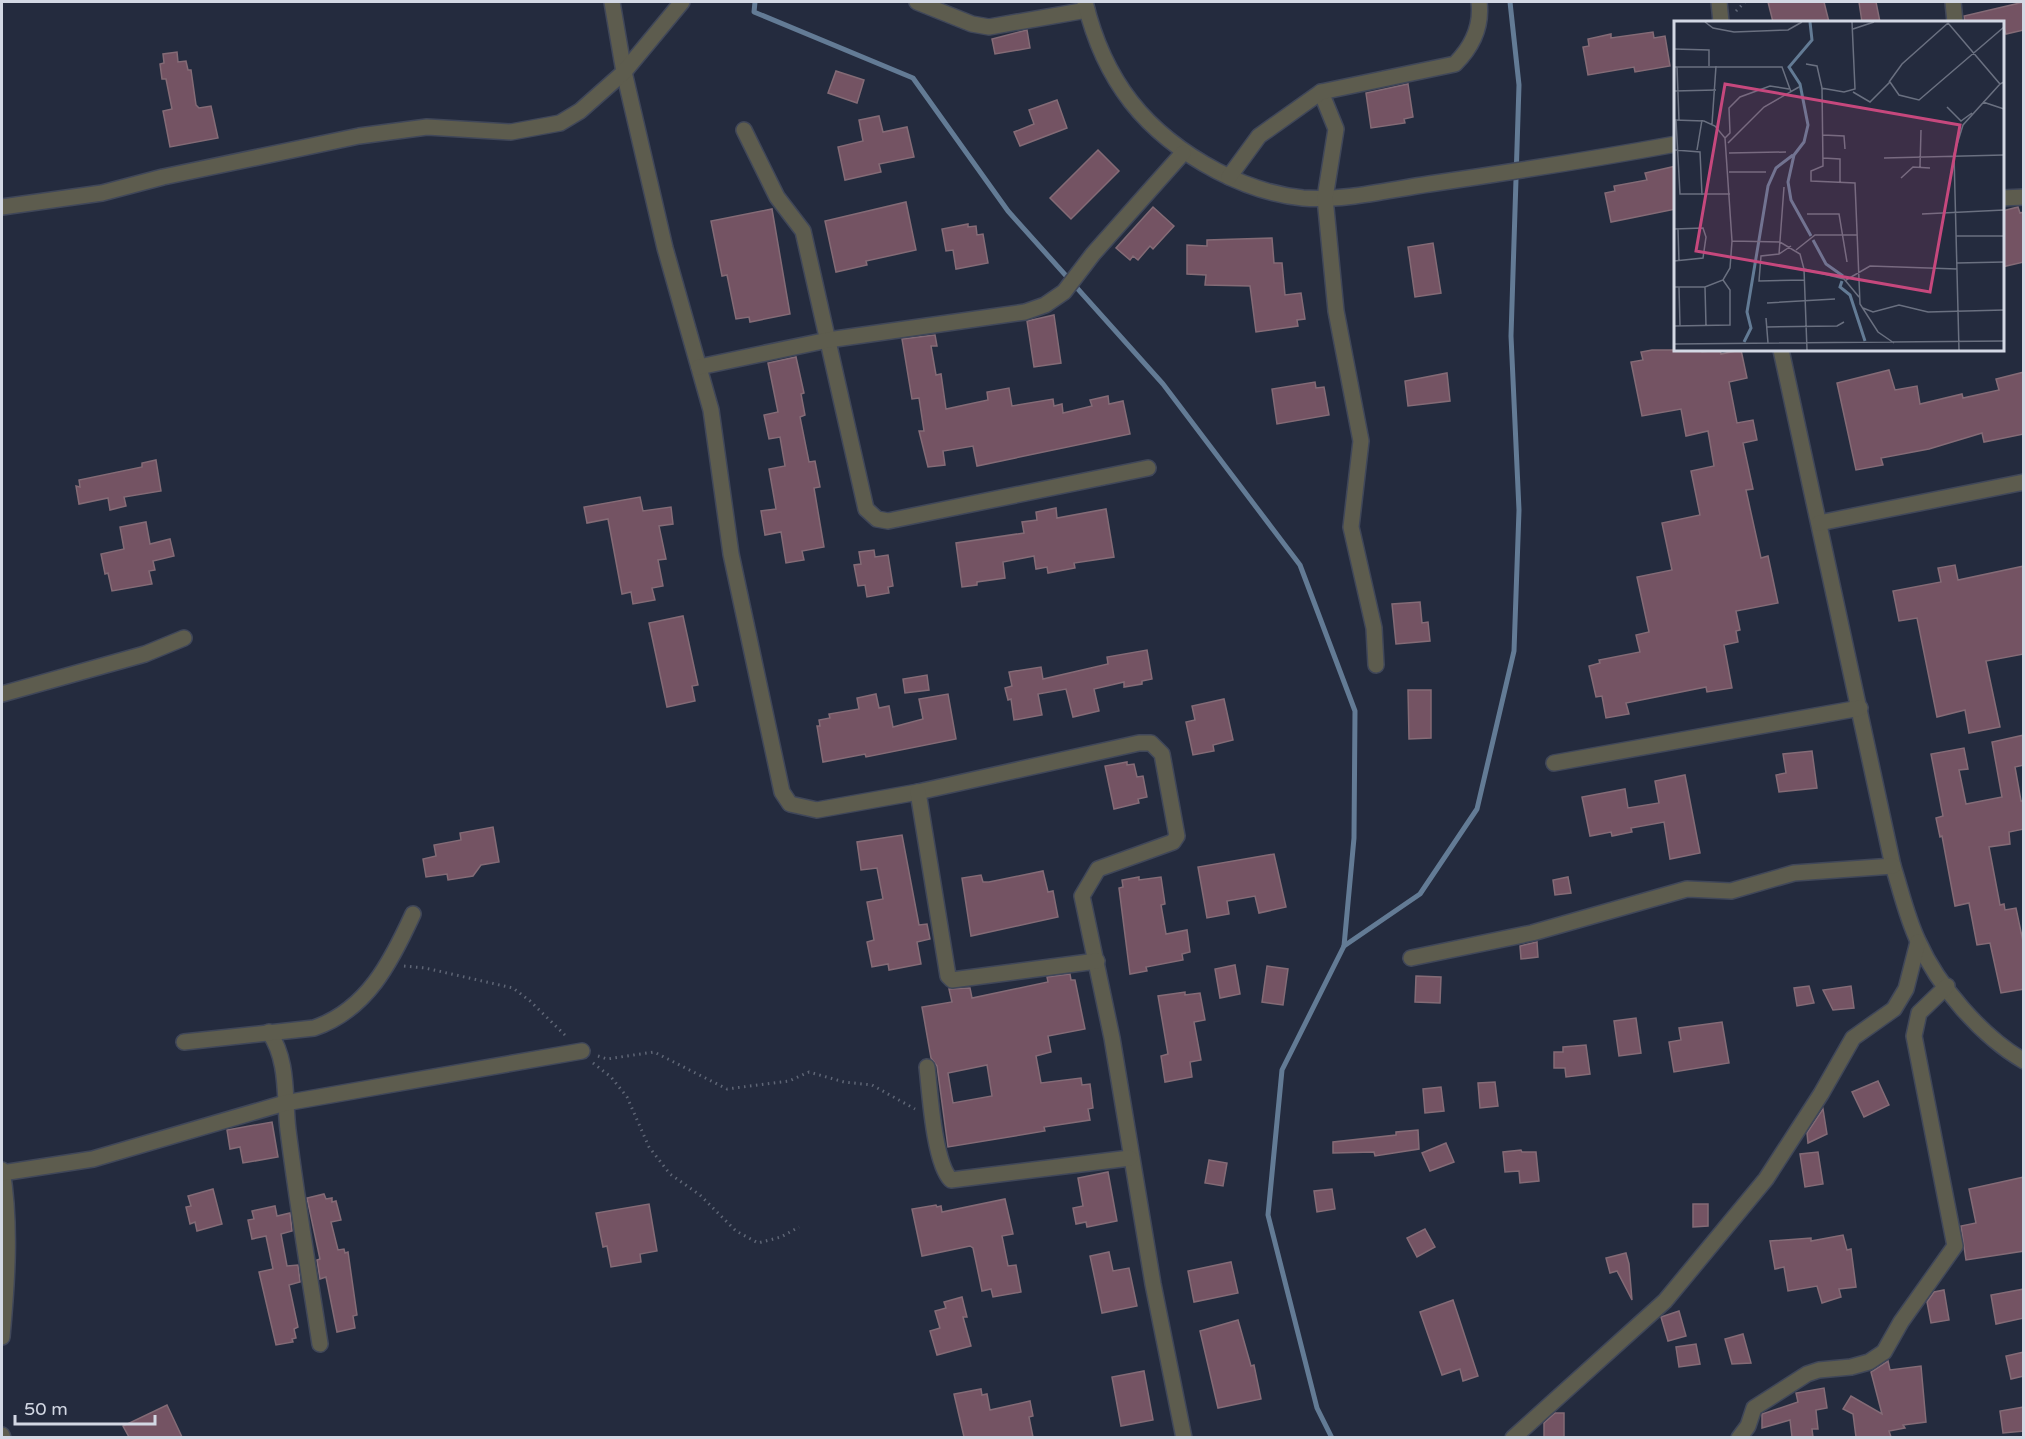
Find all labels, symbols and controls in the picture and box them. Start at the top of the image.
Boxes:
inset map [1674,21,2004,351]
scale bar [15,1388,154,1426]
text: 50 m [24,1398,68,1420]

